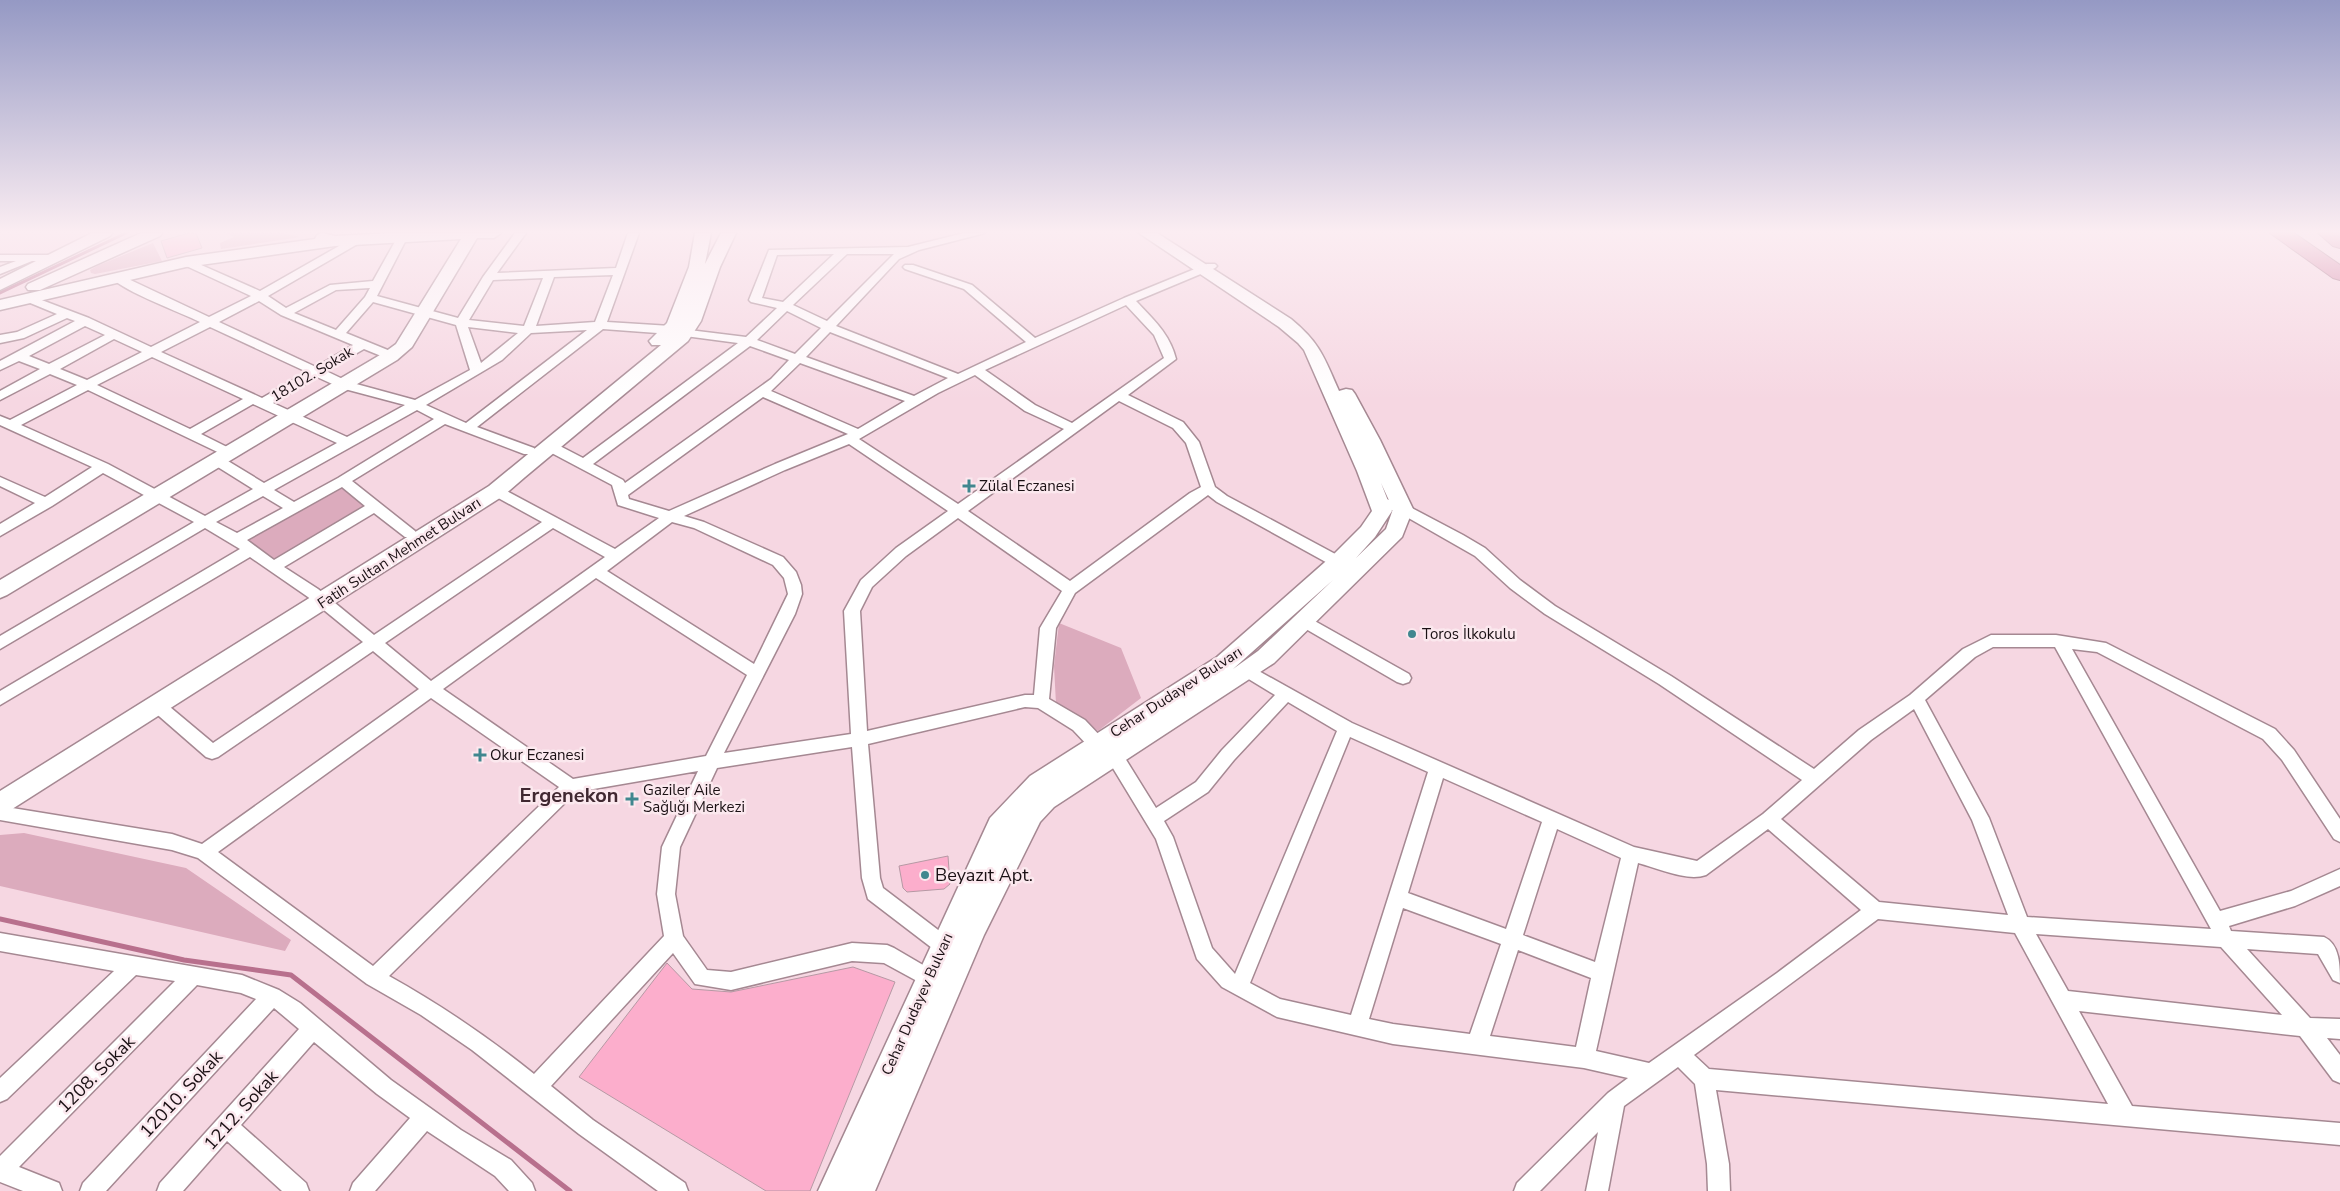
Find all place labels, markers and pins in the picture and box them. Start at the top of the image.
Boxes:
place label: Zülal Eczanesi [979,476,1074,496]
marker: Zülal Eczanesi [963,480,975,492]
place label: Toros İlkokulu [1422,624,1516,644]
marker: Toros İlkokulu [1406,628,1418,640]
place label: Okur Eczanesi [490,745,584,765]
marker: Okur Eczanesi [474,749,486,761]
place label: Gaziler Aile Sağlığı Merkezi [643,780,745,817]
marker: Gaziler Aile Sağlığı Merkezi [625,792,639,806]
place label: Beyazıt Apt. [935,863,1033,887]
marker: Beyazıt Apt. [919,869,931,881]

